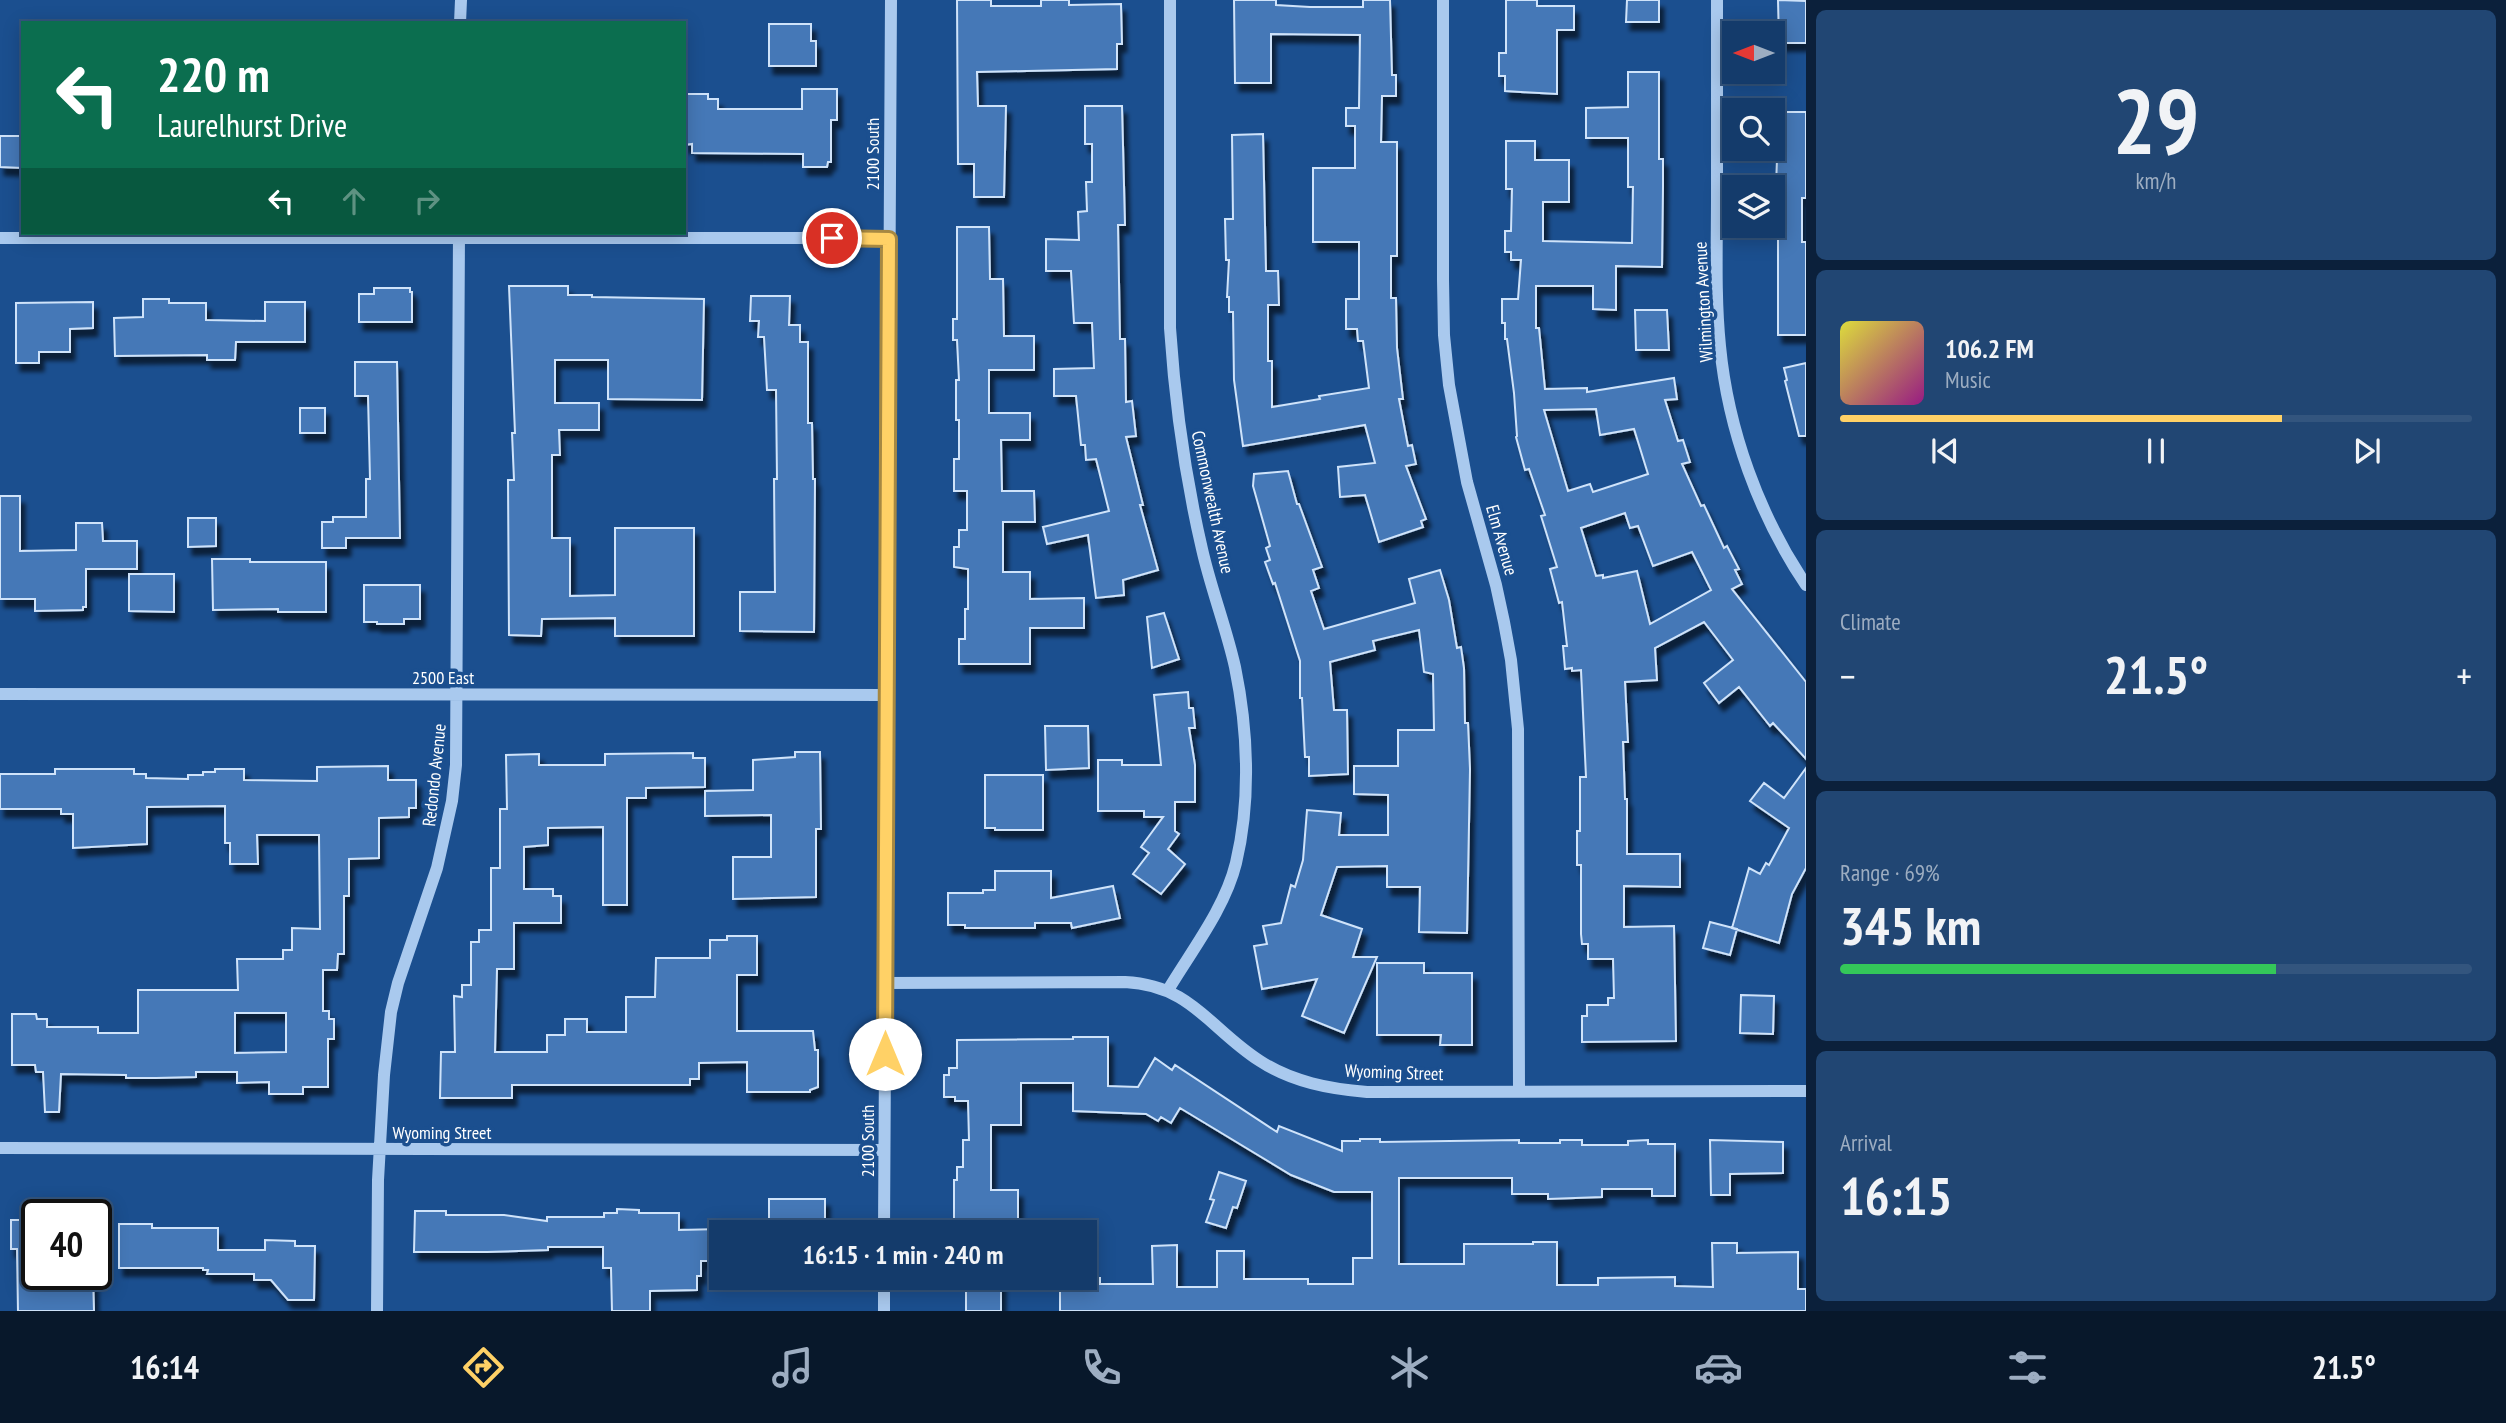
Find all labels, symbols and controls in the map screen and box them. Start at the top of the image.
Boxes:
north arrow [1722,21,1785,84]
map controls [1722,21,1785,238]
text: 220 m [157,42,270,106]
icon: left [42,49,133,140]
text: 29 [2113,61,2200,179]
button: search [1722,98,1785,161]
text: Laurelhurst Drive [157,104,347,146]
street label: 2100 South [861,118,884,190]
text: km/h [2136,166,2176,195]
button: layers [1722,175,1785,238]
icon: left [262,182,300,220]
icon: ahead [335,182,373,220]
icon: right [408,182,446,220]
pin [802,208,862,268]
icon: arrive [813,219,851,257]
street label: Wilmington Avenue [1688,241,1718,363]
text: 106.2 FM [1945,332,2034,365]
text: Music [1945,365,1991,394]
street label: Commonwealth Avenue [1187,428,1239,576]
icon: previous [1926,432,1964,470]
icon: pause [2137,432,2175,470]
icon: next [2348,432,2386,470]
street label: Elm Avenue [1481,502,1523,578]
text: Climate [1840,607,1901,636]
text: 21.5° [2104,641,2208,708]
text: − [1840,651,1856,700]
text: + [2456,651,2472,700]
street label: 2500 East [412,666,474,689]
street label: Redondo Avenue [417,722,451,828]
text: Range · 69% [1840,858,1940,887]
text: 345 km [1840,892,1981,959]
position arrow [848,1017,922,1091]
street label: Wyoming Street [1344,1059,1444,1085]
street label: 2100 South [856,1105,879,1177]
street label: Wyoming Street [393,1121,491,1144]
text: Arrival [1840,1128,1892,1157]
text: 16:15 [1840,1162,1952,1229]
speed limit sign: 40 [21,1199,112,1290]
text: 16:15 · 1 min · 240 m [803,1238,1003,1271]
icon: directions [459,1343,508,1392]
icon: music [768,1343,817,1392]
icon: phone [1077,1343,1126,1392]
icon: climate [1385,1343,1434,1392]
icon: car [1694,1343,1743,1392]
icon: filters [2003,1343,2052,1392]
text: 16:14 [130,1346,199,1388]
text: 21.5° [2312,1346,2376,1388]

